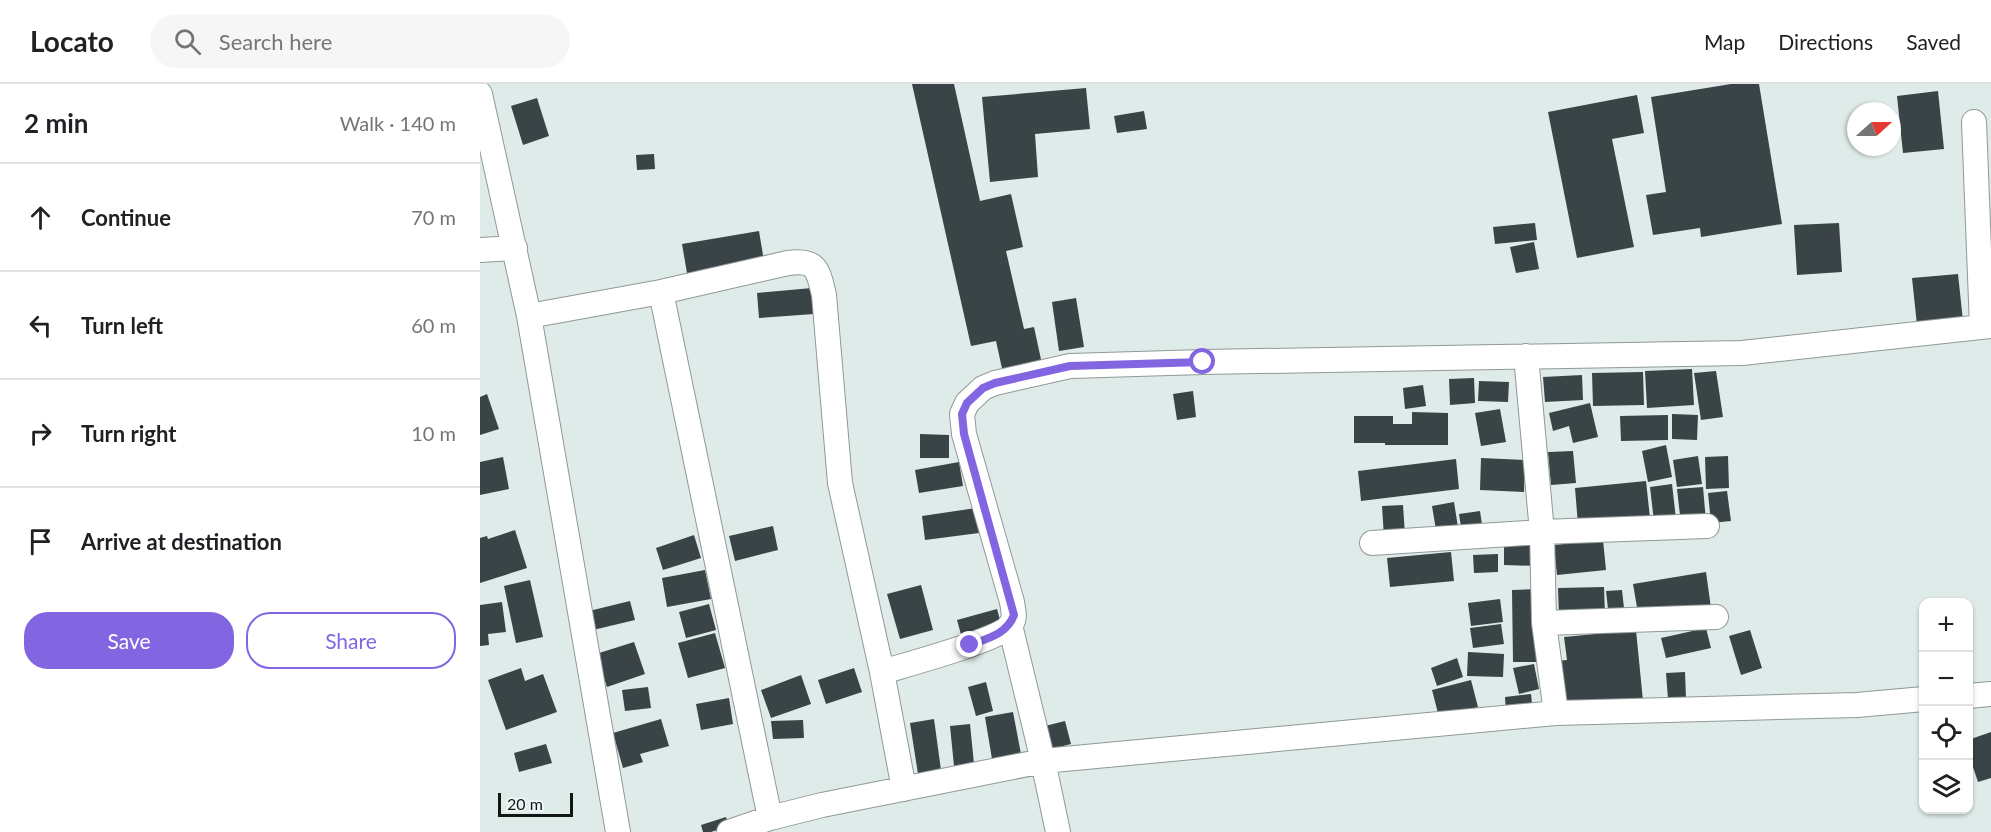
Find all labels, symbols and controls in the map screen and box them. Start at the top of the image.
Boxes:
search box [150,14,570,68]
text: Locato [30,24,114,58]
icon: search [171,25,204,58]
text: Search here [219,28,332,55]
text: Map [1704,29,1745,54]
text: Directions [1778,29,1873,54]
text: Saved [1906,29,1961,54]
north arrow [1847,102,1901,156]
text: 2 min [24,107,88,139]
text: Walk · 140 m [340,111,456,135]
icon: ahead [24,201,57,234]
text: Continue [81,204,171,231]
text: 70 m [411,205,456,229]
icon: left [24,309,57,342]
text: Turn left [81,312,163,339]
text: 60 m [411,313,456,337]
route start [1189,348,1215,374]
icon: right [24,417,57,450]
text: Turn right [81,420,176,447]
text: 10 m [411,421,456,445]
icon: arrive [24,525,57,558]
text: Arrive at destination [81,528,282,555]
map controls [1919,598,1973,814]
button: + [1919,598,1973,652]
button: Save [24,612,234,669]
button: Share [246,612,456,669]
route end [956,631,982,657]
button: − [1919,652,1973,706]
button: locate [1919,706,1973,760]
button: layers [1919,760,1973,814]
scale bar [498,790,573,818]
text: 20 m [507,794,543,813]

